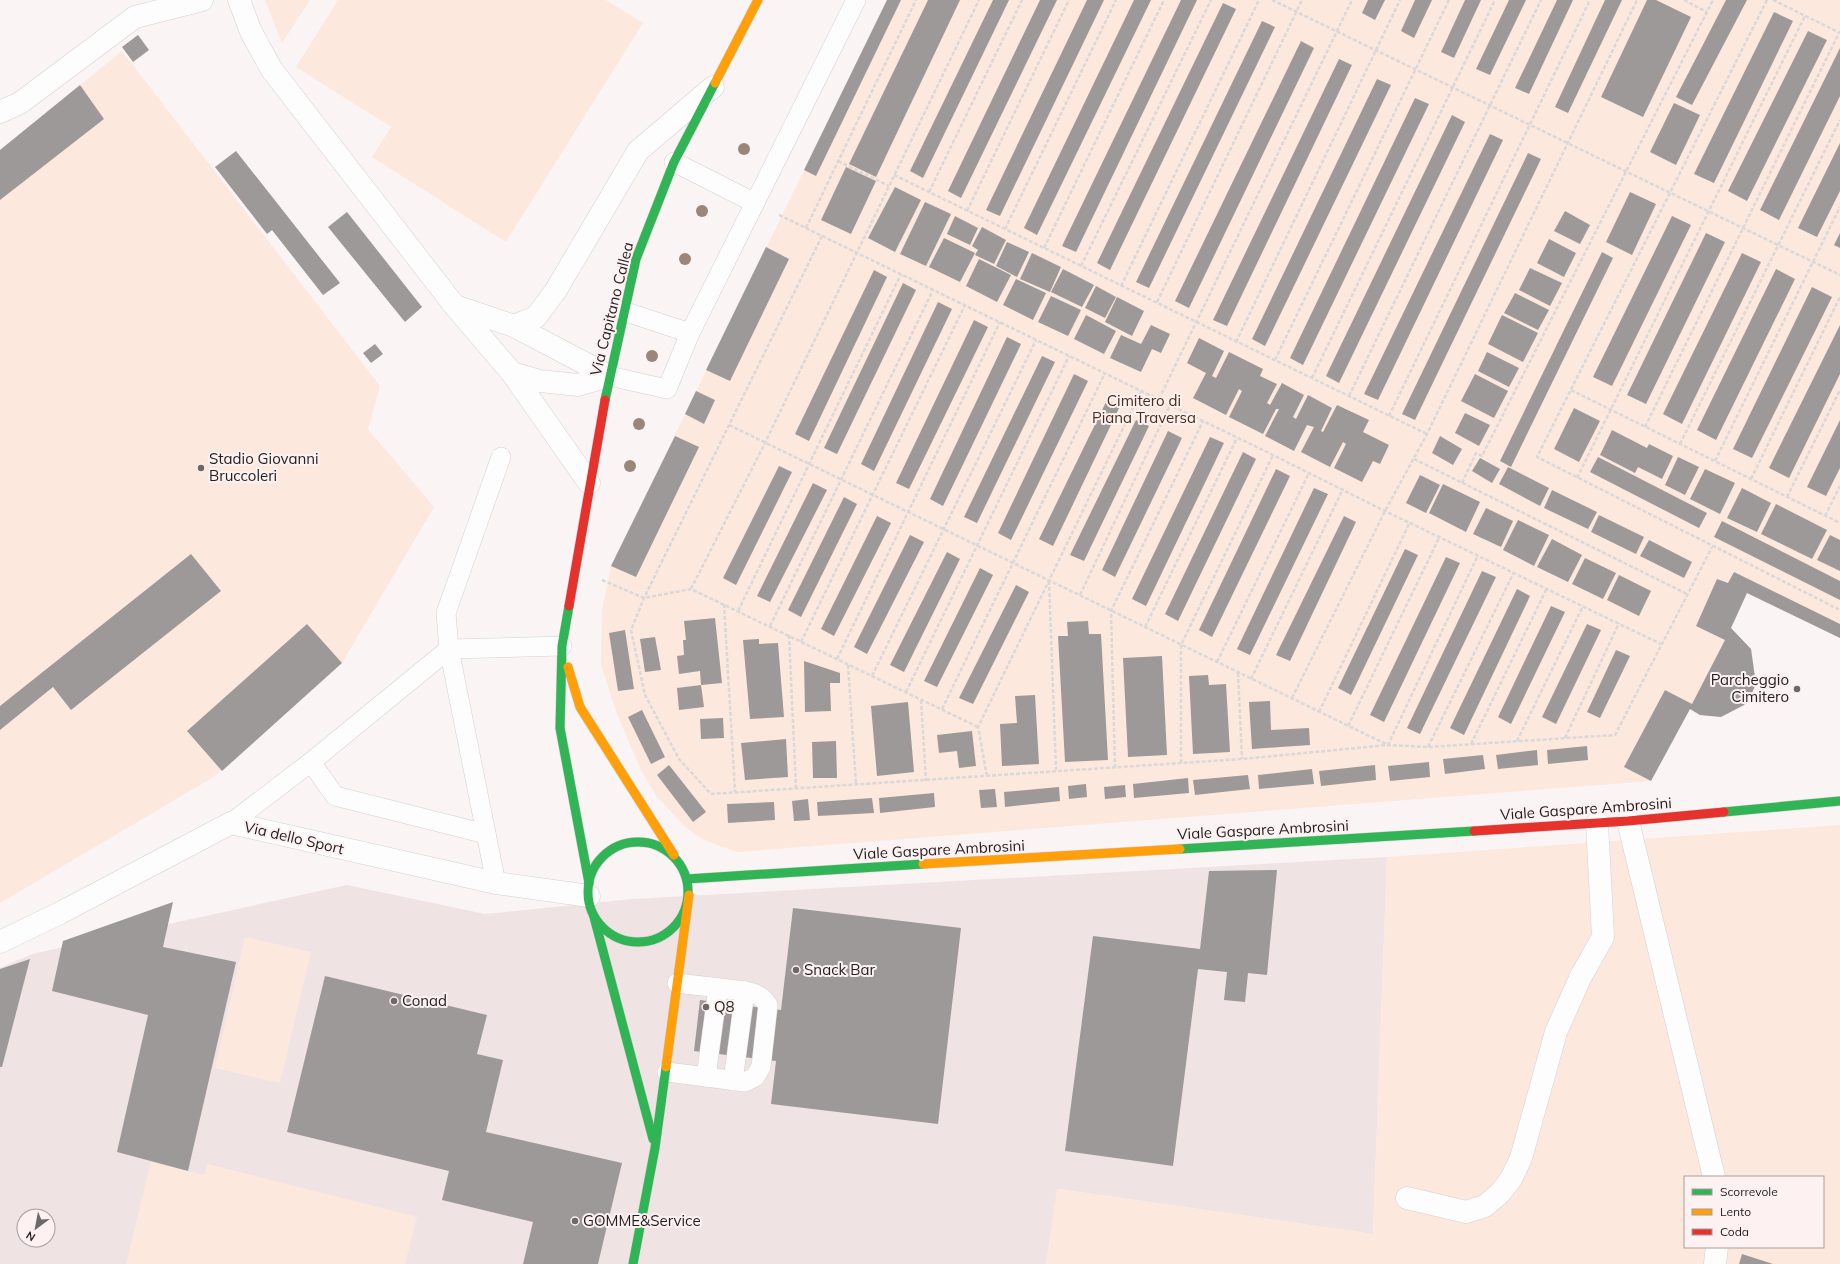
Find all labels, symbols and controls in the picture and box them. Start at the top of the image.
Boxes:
street label: Via Capitano Callea [586,240,637,378]
park label: Cimitero di Piana Traversa [1092,391,1196,427]
place label: Stadio Giovanni Bruccoleri [209,449,319,485]
marker: Stadio Giovanni Bruccoleri [196,463,206,473]
place label: Parcheggio Cimitero [1711,670,1789,706]
marker: Parcheggio Cimitero [1792,684,1802,694]
street label: Viale Gaspare Ambrosini [1500,793,1672,824]
street label: Viale Gaspare Ambrosini [1177,816,1349,843]
street label: Via dello Sport [242,817,346,858]
street label: Viale Gaspare Ambrosini [853,836,1025,863]
place label: Snack Bar [804,960,875,979]
marker: Snack Bar [791,965,801,975]
place label: Conad [402,991,447,1010]
marker: Conad [389,996,399,1006]
place label: Q8 [714,997,735,1016]
marker: Q8 [701,1002,711,1012]
legend [1684,1176,1824,1248]
text: Scorrevole [1720,1184,1778,1199]
text: Lento [1720,1204,1751,1219]
north arrow [16,1208,56,1248]
place label: GOMME&Service [583,1211,701,1230]
marker: GOMME&Service [570,1216,580,1226]
text: Coda [1720,1224,1749,1239]
text: N [23,1228,38,1245]

